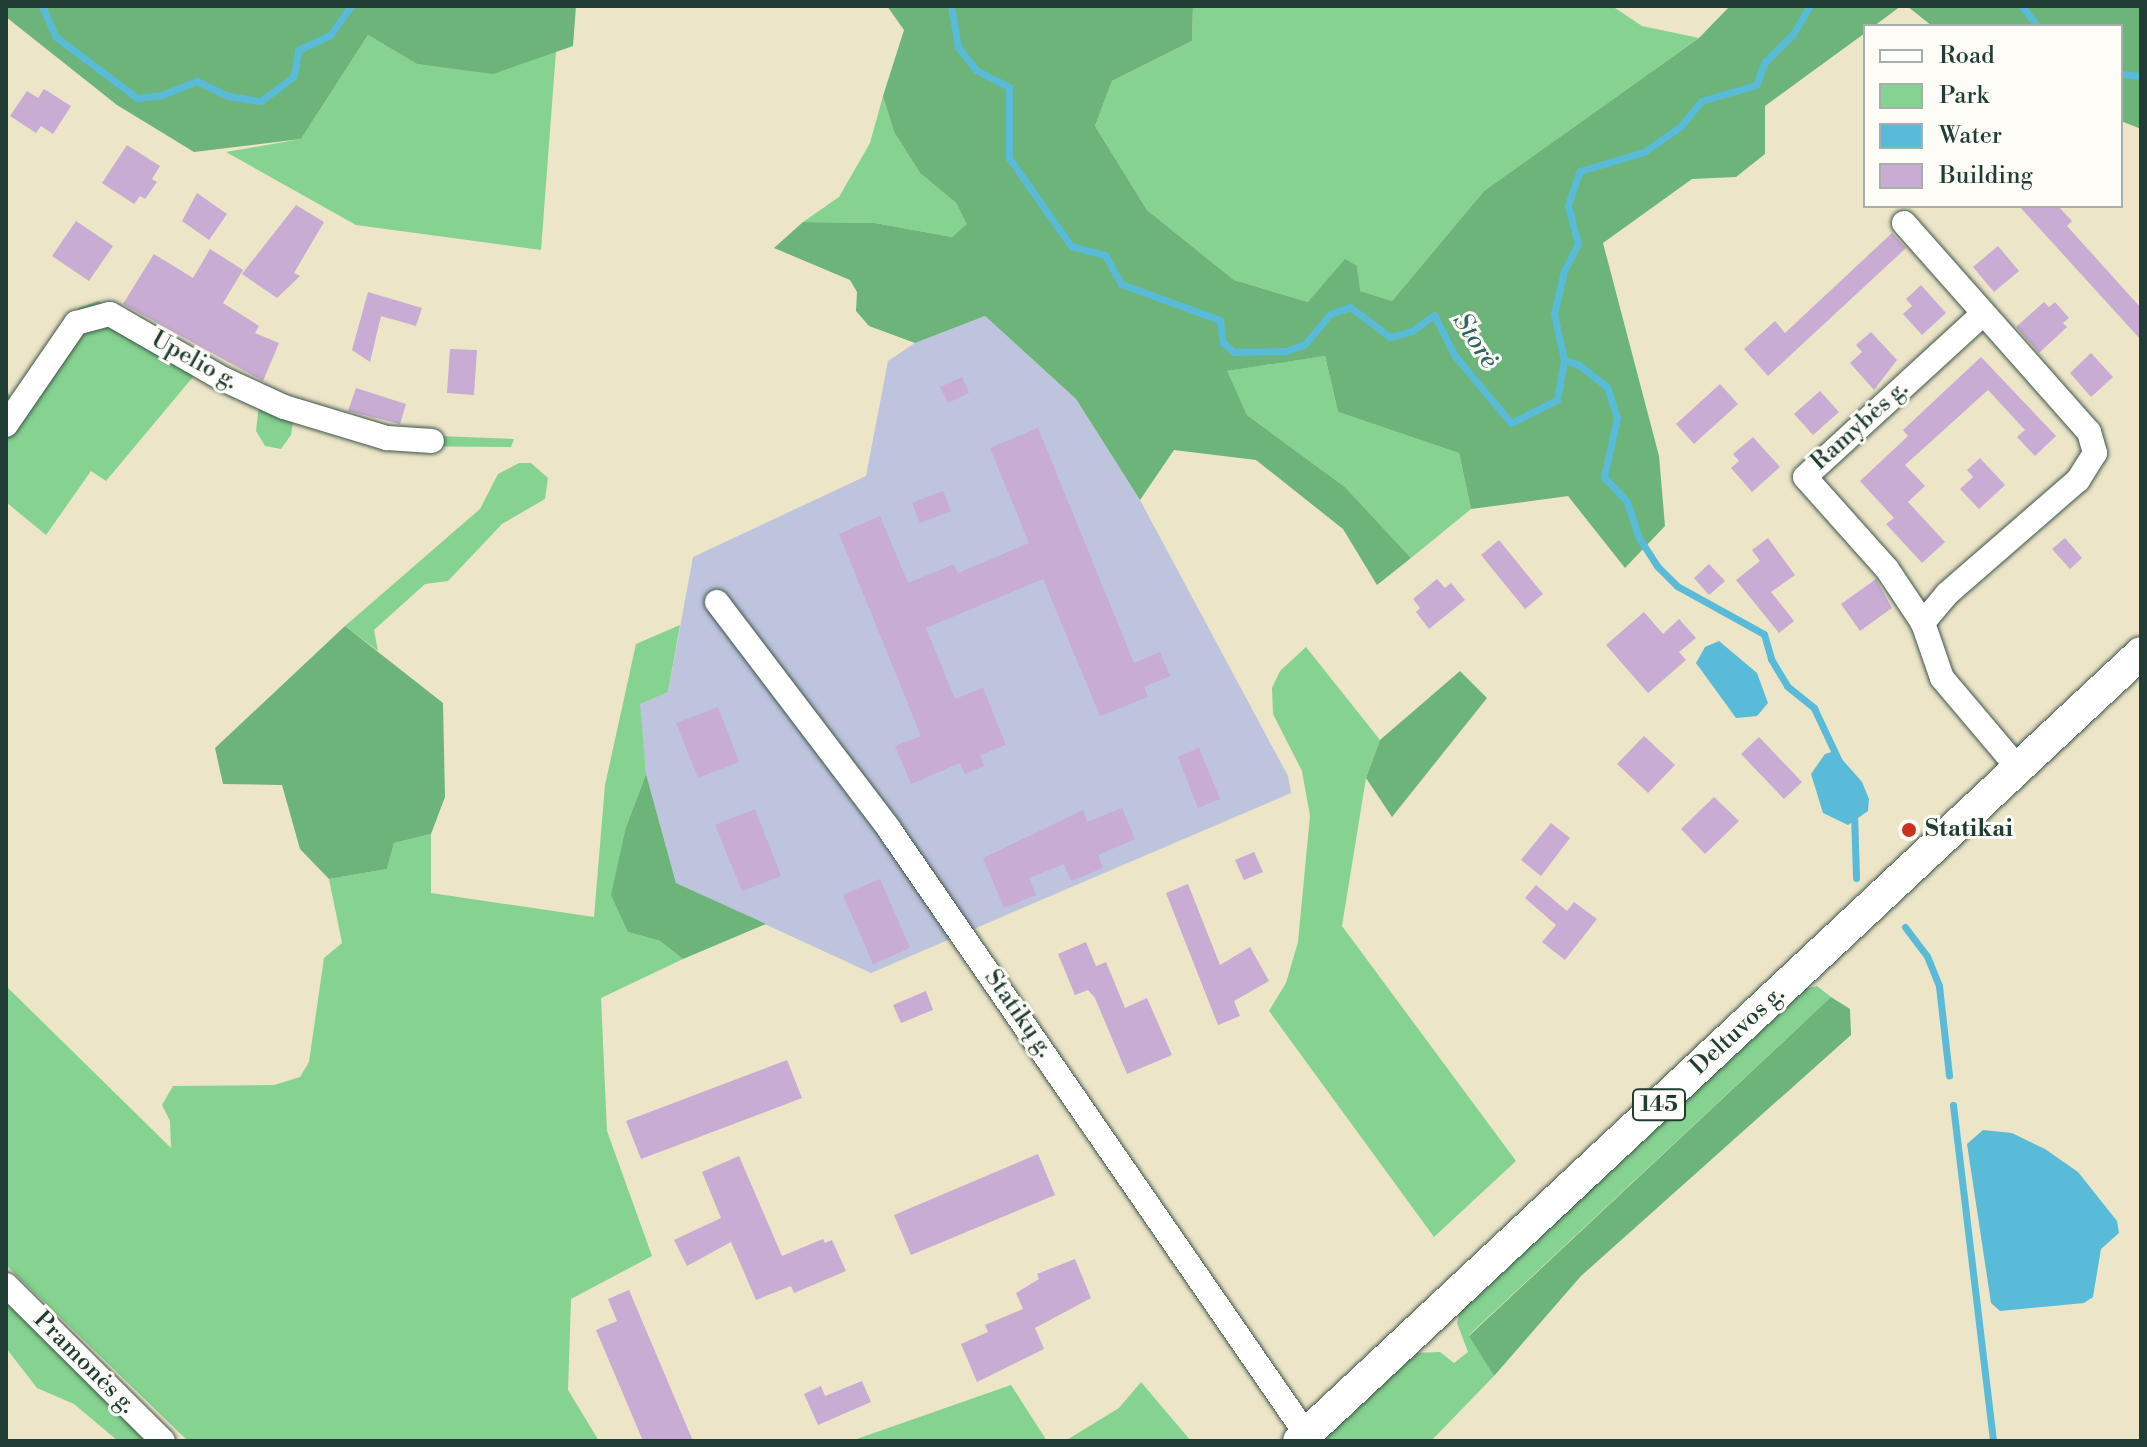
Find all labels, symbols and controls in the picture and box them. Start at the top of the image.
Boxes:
legend [1863,24,2123,208]
text: Road [1939,41,1995,71]
text: Park [1939,81,1989,111]
text: Water [1939,121,2002,151]
text: Building [1939,161,2033,191]
water label: Storė [1446,307,1504,375]
street label: Upelio g. [146,326,242,396]
street label: Ramybės g. [1806,375,1914,477]
place label: Statikai [1925,816,2013,844]
marker: Statikai [1900,821,1918,839]
street label: Statikų g. [977,965,1059,1063]
street label: Deltuvos g. [1685,980,1791,1082]
road number: 145 [1631,1087,1687,1123]
street label: Pramonės g. [27,1306,141,1420]

